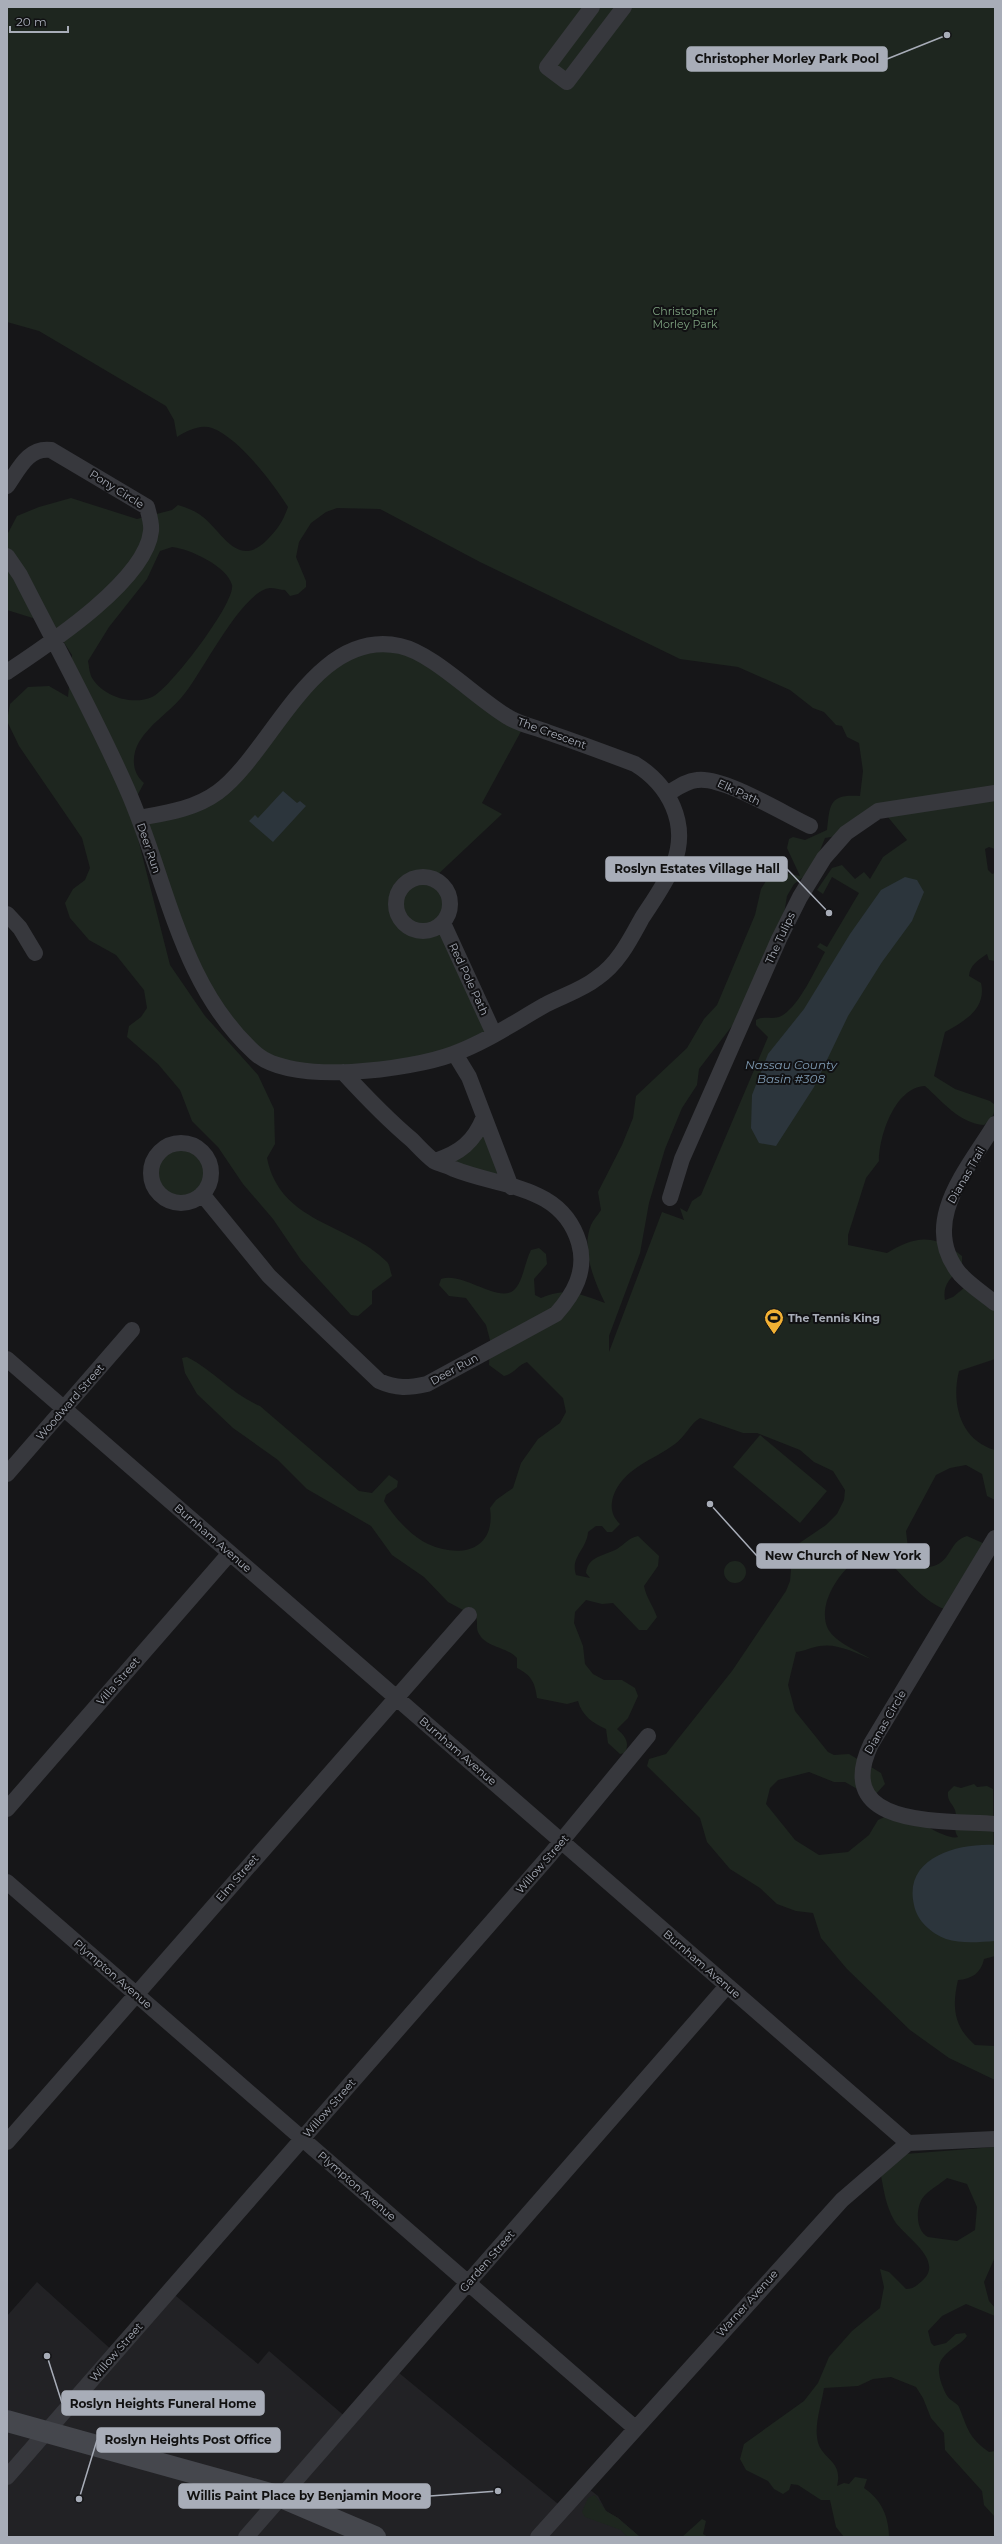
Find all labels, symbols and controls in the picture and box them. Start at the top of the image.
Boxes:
scale bar [10,8,68,34]
text: 20 m [16,14,47,29]
callout: Christopher Morley Park Pool [687,47,887,71]
text: Christopher Morley Park Pool [695,51,879,66]
park label: Christopher Morley Park [652,304,718,331]
street label: Pony Circle [87,467,147,511]
street label: The Crescent [516,714,589,752]
street label: Elk Path [715,776,763,808]
street label: Deer Run [134,821,164,875]
callout: Roslyn Estates Village Hall [606,857,787,881]
text: Roslyn Estates Village Hall [614,861,780,876]
street label: The Tulips [762,909,798,966]
street label: Red Pole Path [446,941,492,1017]
water label: Nassau County Basin #308 [745,1057,838,1086]
street label: Dianas Trail [944,1144,988,1206]
sports icon: The Tennis King [763,1307,785,1335]
place label: The Tennis King [788,1311,880,1325]
street label: Deer Run [428,1350,480,1388]
street label: Woodward Street [33,1361,107,1443]
street label: Burnham Avenue [172,1501,255,1575]
callout: New Church of New York [757,1544,929,1568]
text: New Church of New York [765,1548,922,1563]
street label: Villa Street [93,1654,143,1708]
street label: Dianas Circle [861,1687,909,1756]
street label: Burnham Avenue [417,1714,500,1788]
street label: Willow Street [513,1831,572,1896]
street label: Elm Street [213,1851,262,1905]
street label: Burnham Avenue [661,1927,744,2001]
street label: Plympton Avenue [71,1936,155,2012]
street label: Willow Street [300,2075,359,2140]
street label: Plympton Avenue [315,2148,399,2224]
street label: Garden Street [456,2227,518,2295]
street label: Warner Avenue [713,2266,781,2339]
street label: Willow Street [87,2319,146,2384]
callout: Roslyn Heights Funeral Home [62,2391,264,2415]
text: Roslyn Heights Funeral Home [70,2396,257,2411]
callout: Roslyn Heights Post Office [97,2428,280,2452]
text: Roslyn Heights Post Office [104,2432,272,2447]
callout: Willis Paint Place by Benjamin Moore [179,2484,430,2508]
text: Willis Paint Place by Benjamin Moore [187,2488,422,2503]

